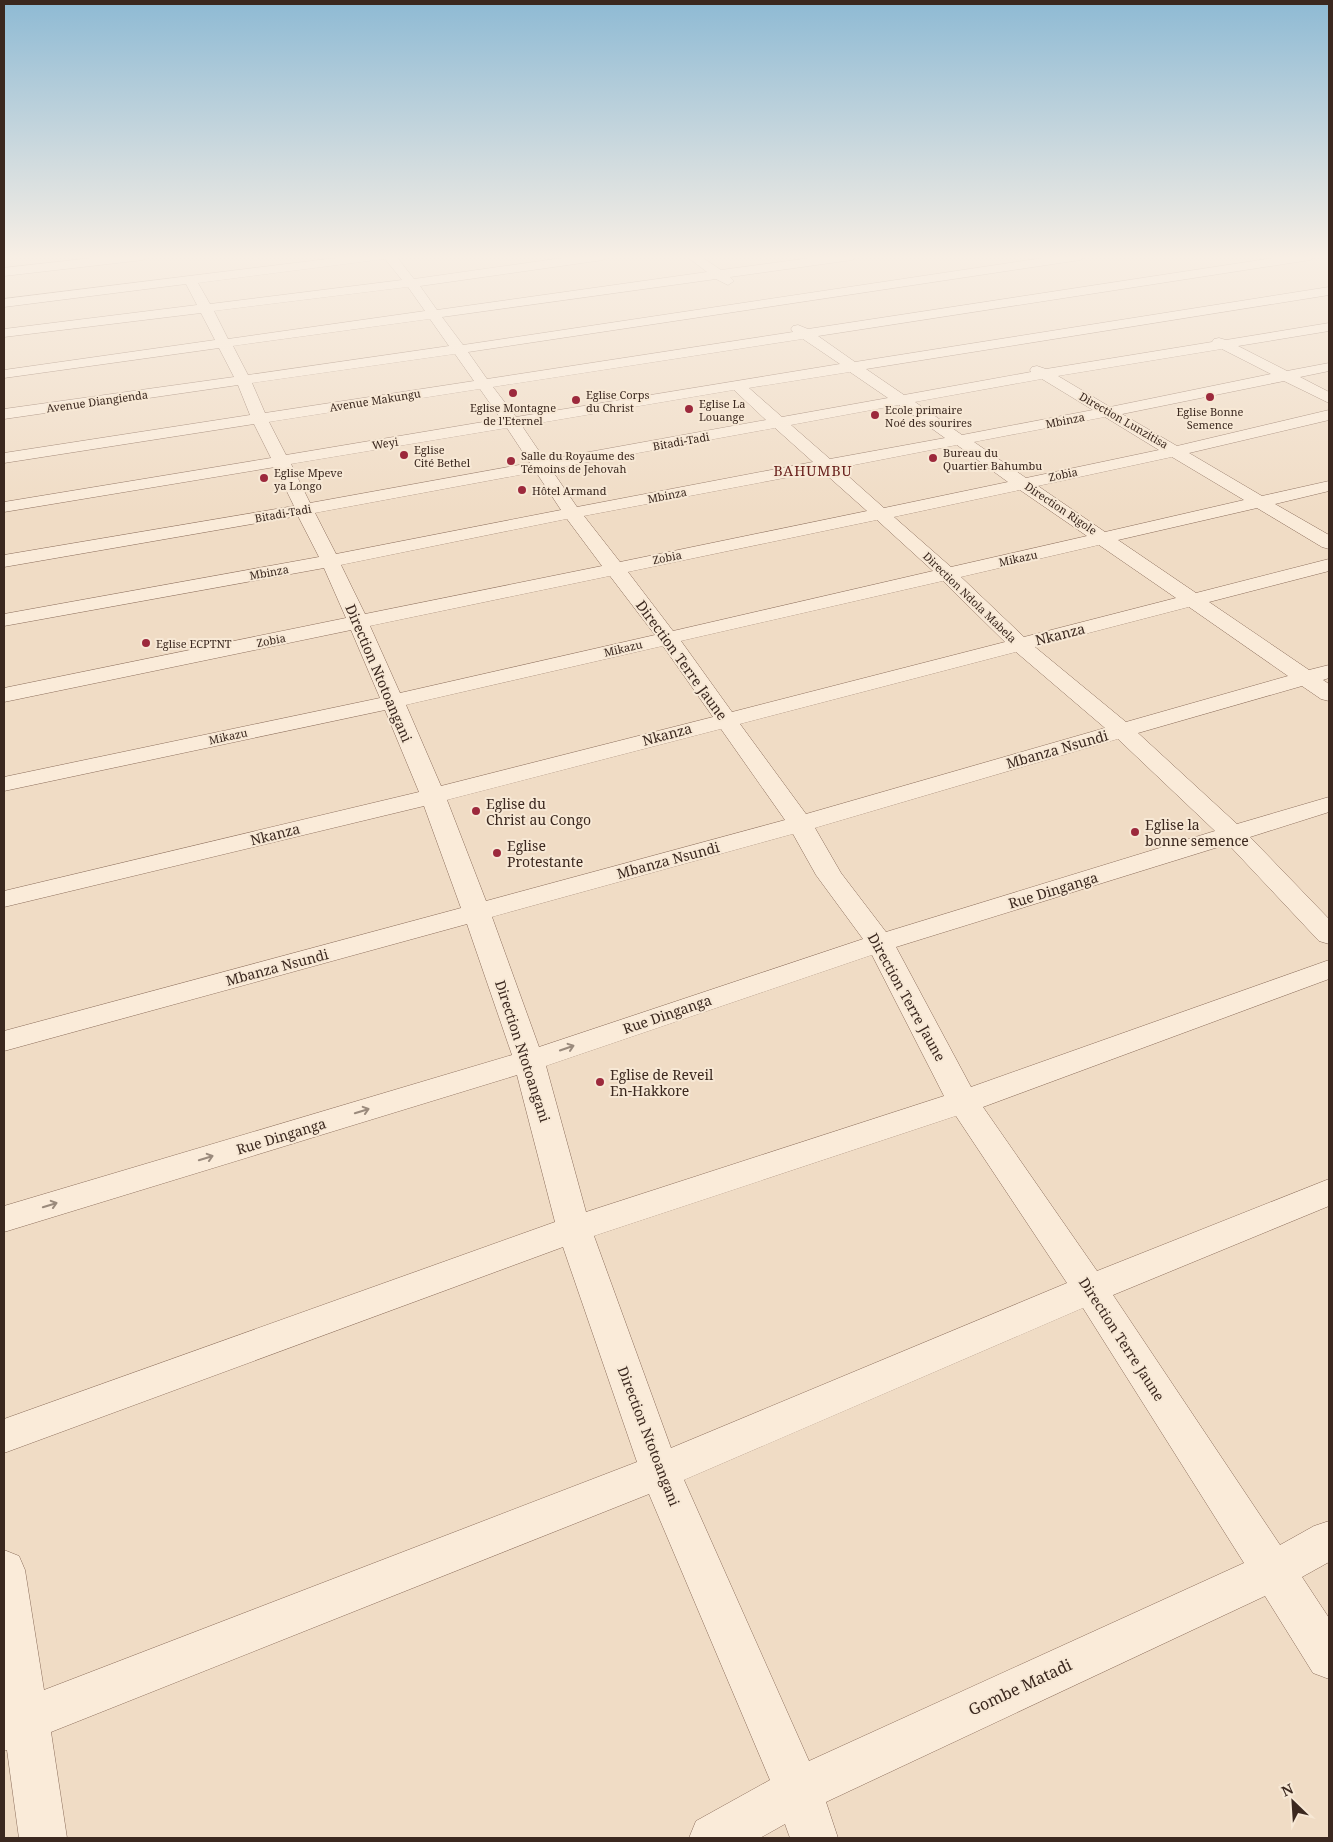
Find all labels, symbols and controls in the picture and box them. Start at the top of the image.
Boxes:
street label: Avenue Makungu [328,385,422,415]
street label: Avenue Diangienda [45,386,149,416]
marker: Eglise Montagne de l'Eternel [507,387,519,399]
place label: Eglise Corps du Christ [586,387,649,415]
street label: Direction Lunzitisa [1077,388,1171,452]
marker: Eglise Bonne Semence [1204,391,1216,403]
marker: Eglise Corps du Christ [570,394,582,406]
place label: Eglise La Louange [699,396,745,424]
place label: Eglise Montagne de l'Eternel [470,400,556,428]
place label: Ecole primaire Noé des sourires [885,402,972,430]
marker: Eglise La Louange [683,403,695,415]
place label: Eglise Bonne Semence [1176,404,1244,432]
marker: Ecole primaire Noé des sourires [869,409,881,421]
street label: Mbinza [1044,409,1086,431]
street label: Bitadi-Tadi [651,429,711,453]
street label: Weyi [371,433,400,452]
place label: Eglise Cité Bethel [414,442,471,470]
place label: Bureau du Quartier Bahumbu [943,445,1042,473]
place label: Salle du Royaume des Témoins de Jehovah [521,448,635,476]
marker: Eglise Cité Bethel [398,449,410,461]
marker: Bureau du Quartier Bahumbu [927,452,939,464]
marker: Salle du Royaume des Témoins de Jehovah [505,455,517,467]
district label: BAHUMBU [773,461,853,480]
street label: Zobia [1047,464,1079,484]
place label: Eglise Mpeve ya Longo [274,465,343,493]
marker: Eglise Mpeve ya Longo [258,472,270,484]
street label: Direction Rigole [1022,478,1100,538]
place label: Hôtel Armand [532,483,607,498]
marker: Hôtel Armand [516,484,528,496]
street label: Mbinza [646,484,688,506]
street label: Bitadi-Tadi [253,501,313,525]
street label: Zobia [651,547,683,567]
street label: Mikazu [997,547,1039,569]
street label: Direction Ndola Mabela [920,548,1020,646]
street label: Mbinza [248,561,290,583]
street label: Direction Terre Jaune [632,596,732,724]
street label: Direction Ntotoangani [341,601,417,745]
street label: Nkanza [1033,619,1087,649]
street label: Zobia [255,630,287,650]
place label: Eglise ECPTNT [156,636,232,651]
street label: Mikazu [602,636,644,660]
marker: Eglise ECPTNT [140,637,152,649]
street label: Nkanza [640,718,694,750]
street label: Mikazu [207,725,249,747]
street label: Mbanza Nsundi [1004,725,1111,773]
place label: Eglise du Christ au Congo [486,794,591,829]
marker: Eglise du Christ au Congo [470,805,482,817]
place label: Eglise la bonne semence [1145,815,1249,850]
street label: Nkanza [248,819,302,849]
marker: Eglise la bonne semence [1129,826,1141,838]
place label: Eglise Protestante [507,836,583,871]
street label: Mbanza Nsundi [615,837,722,883]
marker: Eglise Protestante [491,847,503,859]
street label: Rue Dinganga [1006,867,1100,913]
street label: Direction Terre Jaune [864,930,950,1064]
street label: Mbanza Nsundi [224,944,331,990]
street label: Direction Ntotoangani [491,978,555,1125]
street label: Rue Dinganga [620,990,714,1038]
one-way arrow [559,1043,574,1052]
place label: Eglise de Reveil En-Hakkore [610,1065,714,1100]
marker: Eglise de Reveil En-Hakkore [594,1076,606,1088]
one-way arrow [353,1106,369,1116]
street label: Rue Dinganga [234,1113,328,1159]
one-way arrow [198,1153,214,1163]
one-way arrow [42,1200,58,1210]
street label: Direction Terre Jaune [1075,1274,1169,1404]
street label: Direction Ntotoangani [614,1363,685,1509]
street label: Gombe Matadi [965,1653,1075,1721]
north arrow [1268,1777,1318,1827]
text: N [1278,1779,1296,1801]

